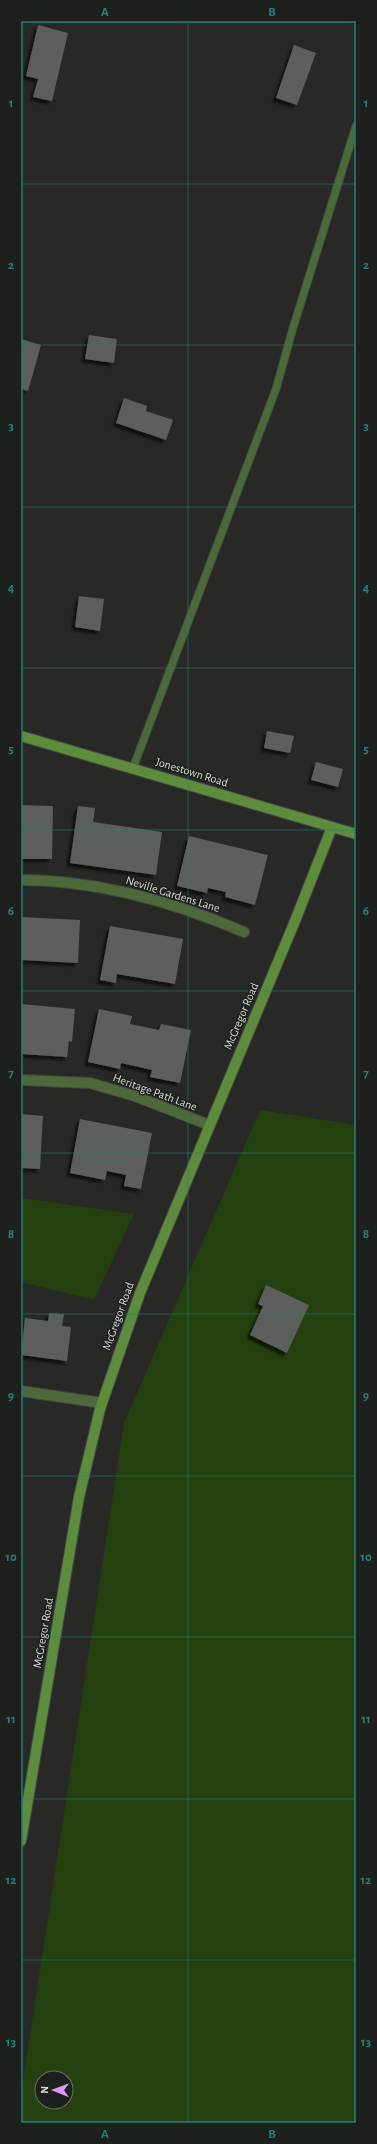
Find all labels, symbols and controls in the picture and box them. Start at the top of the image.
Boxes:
text: A [101,6,109,19]
text: B [268,6,276,19]
text: 1 [9,97,13,110]
text: 1 [364,97,368,110]
text: 2 [8,259,14,272]
text: 2 [363,259,369,272]
text: 3 [8,420,14,433]
text: 3 [363,420,369,433]
text: 4 [8,582,15,595]
text: 4 [363,582,370,595]
text: 5 [8,743,14,756]
text: 5 [363,743,369,756]
street label: Jonestown Road [154,755,230,789]
street label: Neville Gardens Lane [124,874,222,914]
text: 6 [8,905,14,918]
text: 6 [363,905,369,918]
street label: McGregor Road [222,981,260,1051]
text: 7 [8,1067,14,1080]
text: 7 [363,1067,369,1080]
street label: Heritage Path Lane [111,1071,199,1113]
text: 8 [8,1228,14,1241]
text: 8 [363,1228,369,1241]
street label: McGregor Road [100,1280,136,1352]
text: 9 [8,1390,14,1403]
text: 9 [363,1390,369,1403]
text: 10 [5,1551,17,1564]
text: 10 [360,1551,372,1564]
street label: McGregor Road [31,1597,55,1669]
text: 11 [6,1713,16,1726]
text: 11 [361,1713,371,1726]
text: 12 [6,1874,16,1887]
text: 12 [361,1874,371,1887]
text: 13 [6,2036,17,2049]
text: 13 [361,2036,372,2049]
north arrow [34,2070,74,2110]
text: N [39,2086,50,2094]
text: A [101,2128,109,2141]
text: B [268,2128,276,2141]

